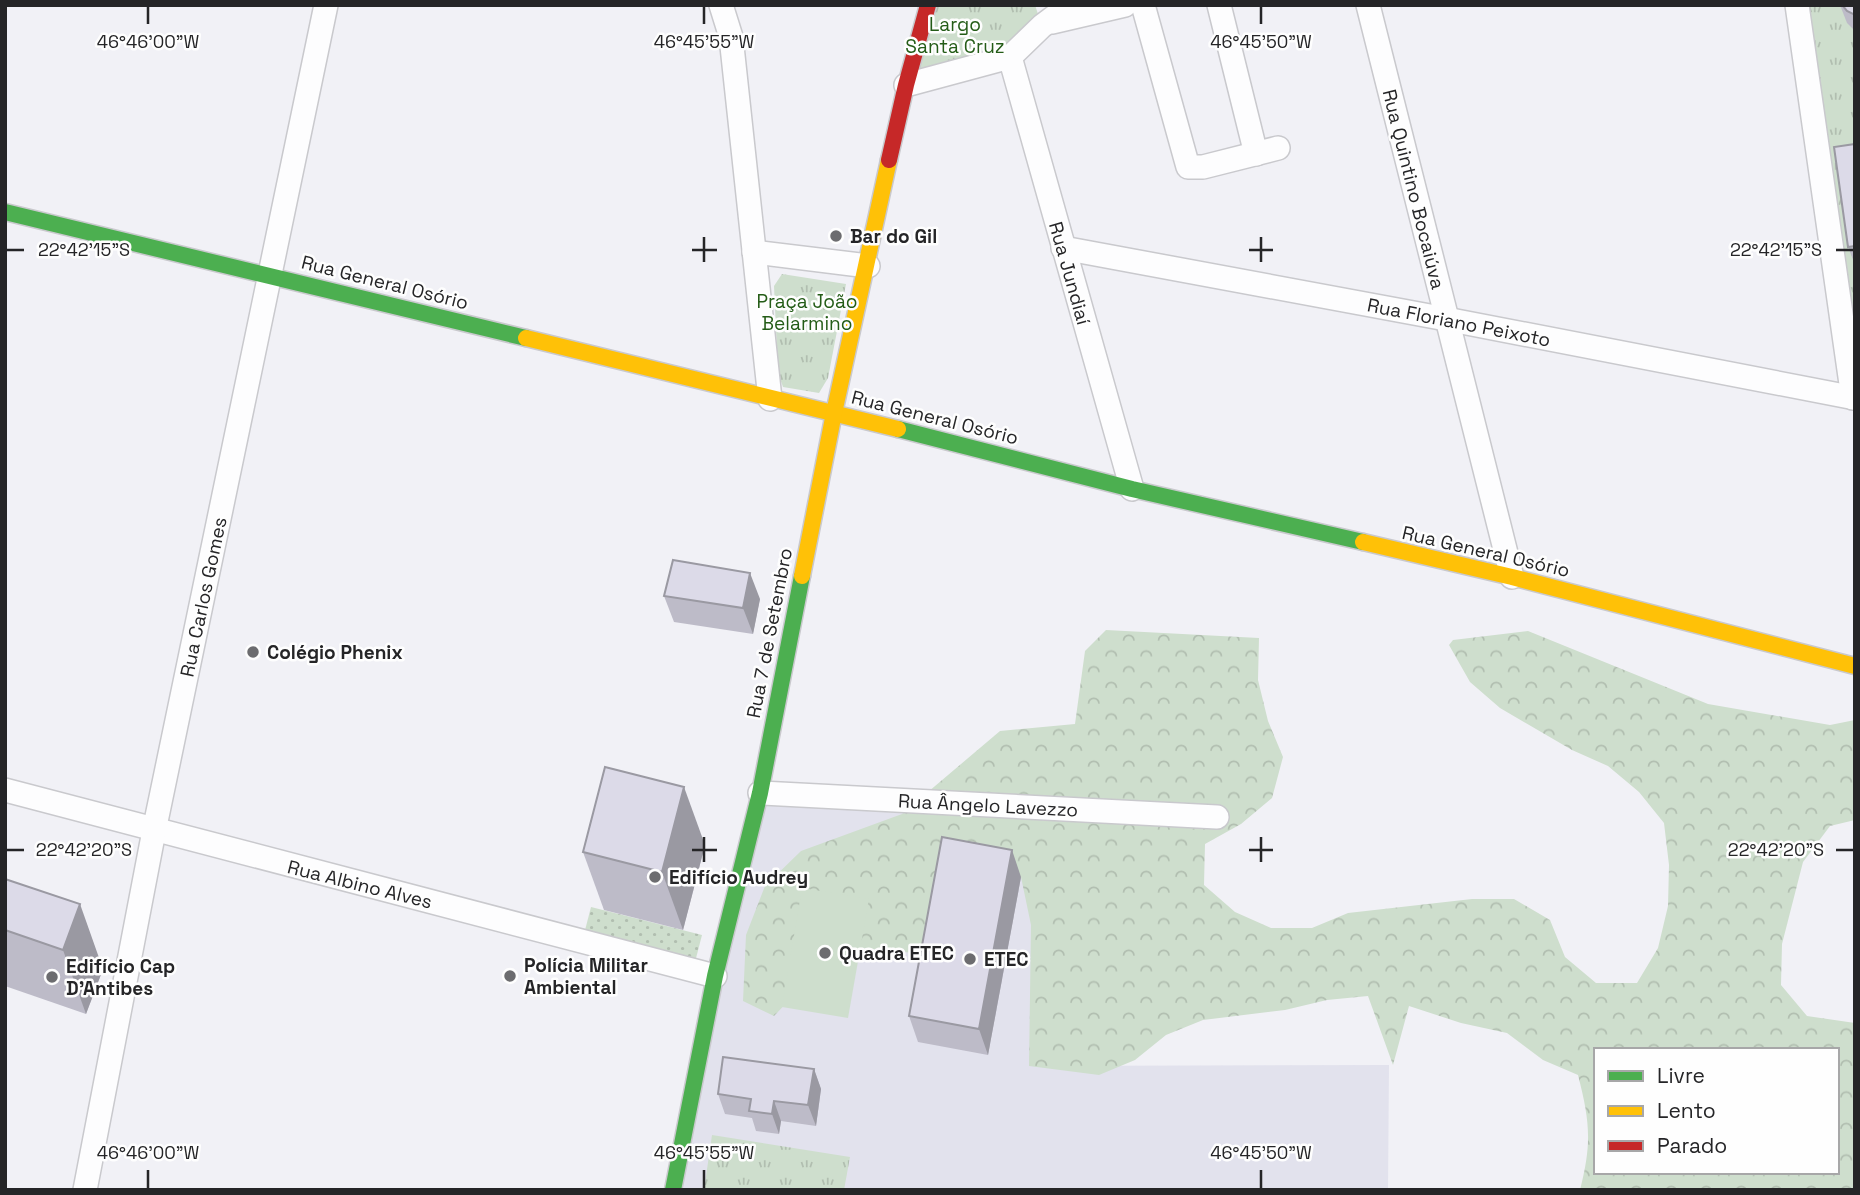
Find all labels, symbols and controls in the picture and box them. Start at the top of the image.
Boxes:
park label: Largo Santa Cruz [905,12,1005,59]
text: 46°46'00"W [97,30,199,53]
text: 46°45'55"W [654,30,755,53]
text: 46°45'50"W [1210,30,1312,53]
street label: Rua Quintino Bocaiúva [1377,87,1450,292]
street label: Rua Jundiaí [1043,219,1096,328]
place label: Bar do Gil [850,224,937,249]
marker: Bar do Gil [828,228,844,244]
text: 22°42'15"S [38,238,130,261]
text: 22°42'15"S [1730,238,1822,261]
street label: Rua General Osório [299,250,471,315]
park label: Praça João Belarmino [756,289,858,336]
street label: Rua Floriano Peixoto [1365,292,1553,353]
street label: Rua General Osório [849,385,1021,450]
street label: Rua Carlos Gomes [174,515,233,679]
street label: Rua General Osório [1400,520,1572,583]
street label: Rua 7 de Setembro [741,546,798,720]
place label: Colégio Phenix [267,640,403,665]
marker: Colégio Phenix [245,644,261,660]
street label: Rua Ângelo Lavezzo [897,788,1079,823]
text: 22°42'20"S [36,838,132,861]
text: 22°42'20"S [1728,838,1824,861]
street label: Rua Albino Alves [285,854,435,915]
place label: Edifício Audrey [669,865,808,890]
marker: Edifício Audrey [647,869,663,885]
place label: Quadra ETEC [839,941,954,966]
marker: Quadra ETEC [817,945,833,961]
place label: ETEC [984,947,1028,972]
marker: ETEC [962,951,978,967]
place label: Polícia Militar Ambiental [524,953,648,1000]
place label: Edifício Cap D'Antibes [66,954,175,1001]
marker: Polícia Militar Ambiental [502,968,518,984]
marker: Edifício Cap D'Antibes [44,969,60,985]
legend [1594,1048,1839,1174]
text: Livre [1657,1062,1705,1089]
text: Lento [1657,1097,1716,1124]
text: Parado [1657,1132,1727,1159]
text: 46°46'00"W [97,1141,199,1164]
text: 46°45'55"W [654,1141,755,1164]
text: 46°45'50"W [1210,1141,1312,1164]

